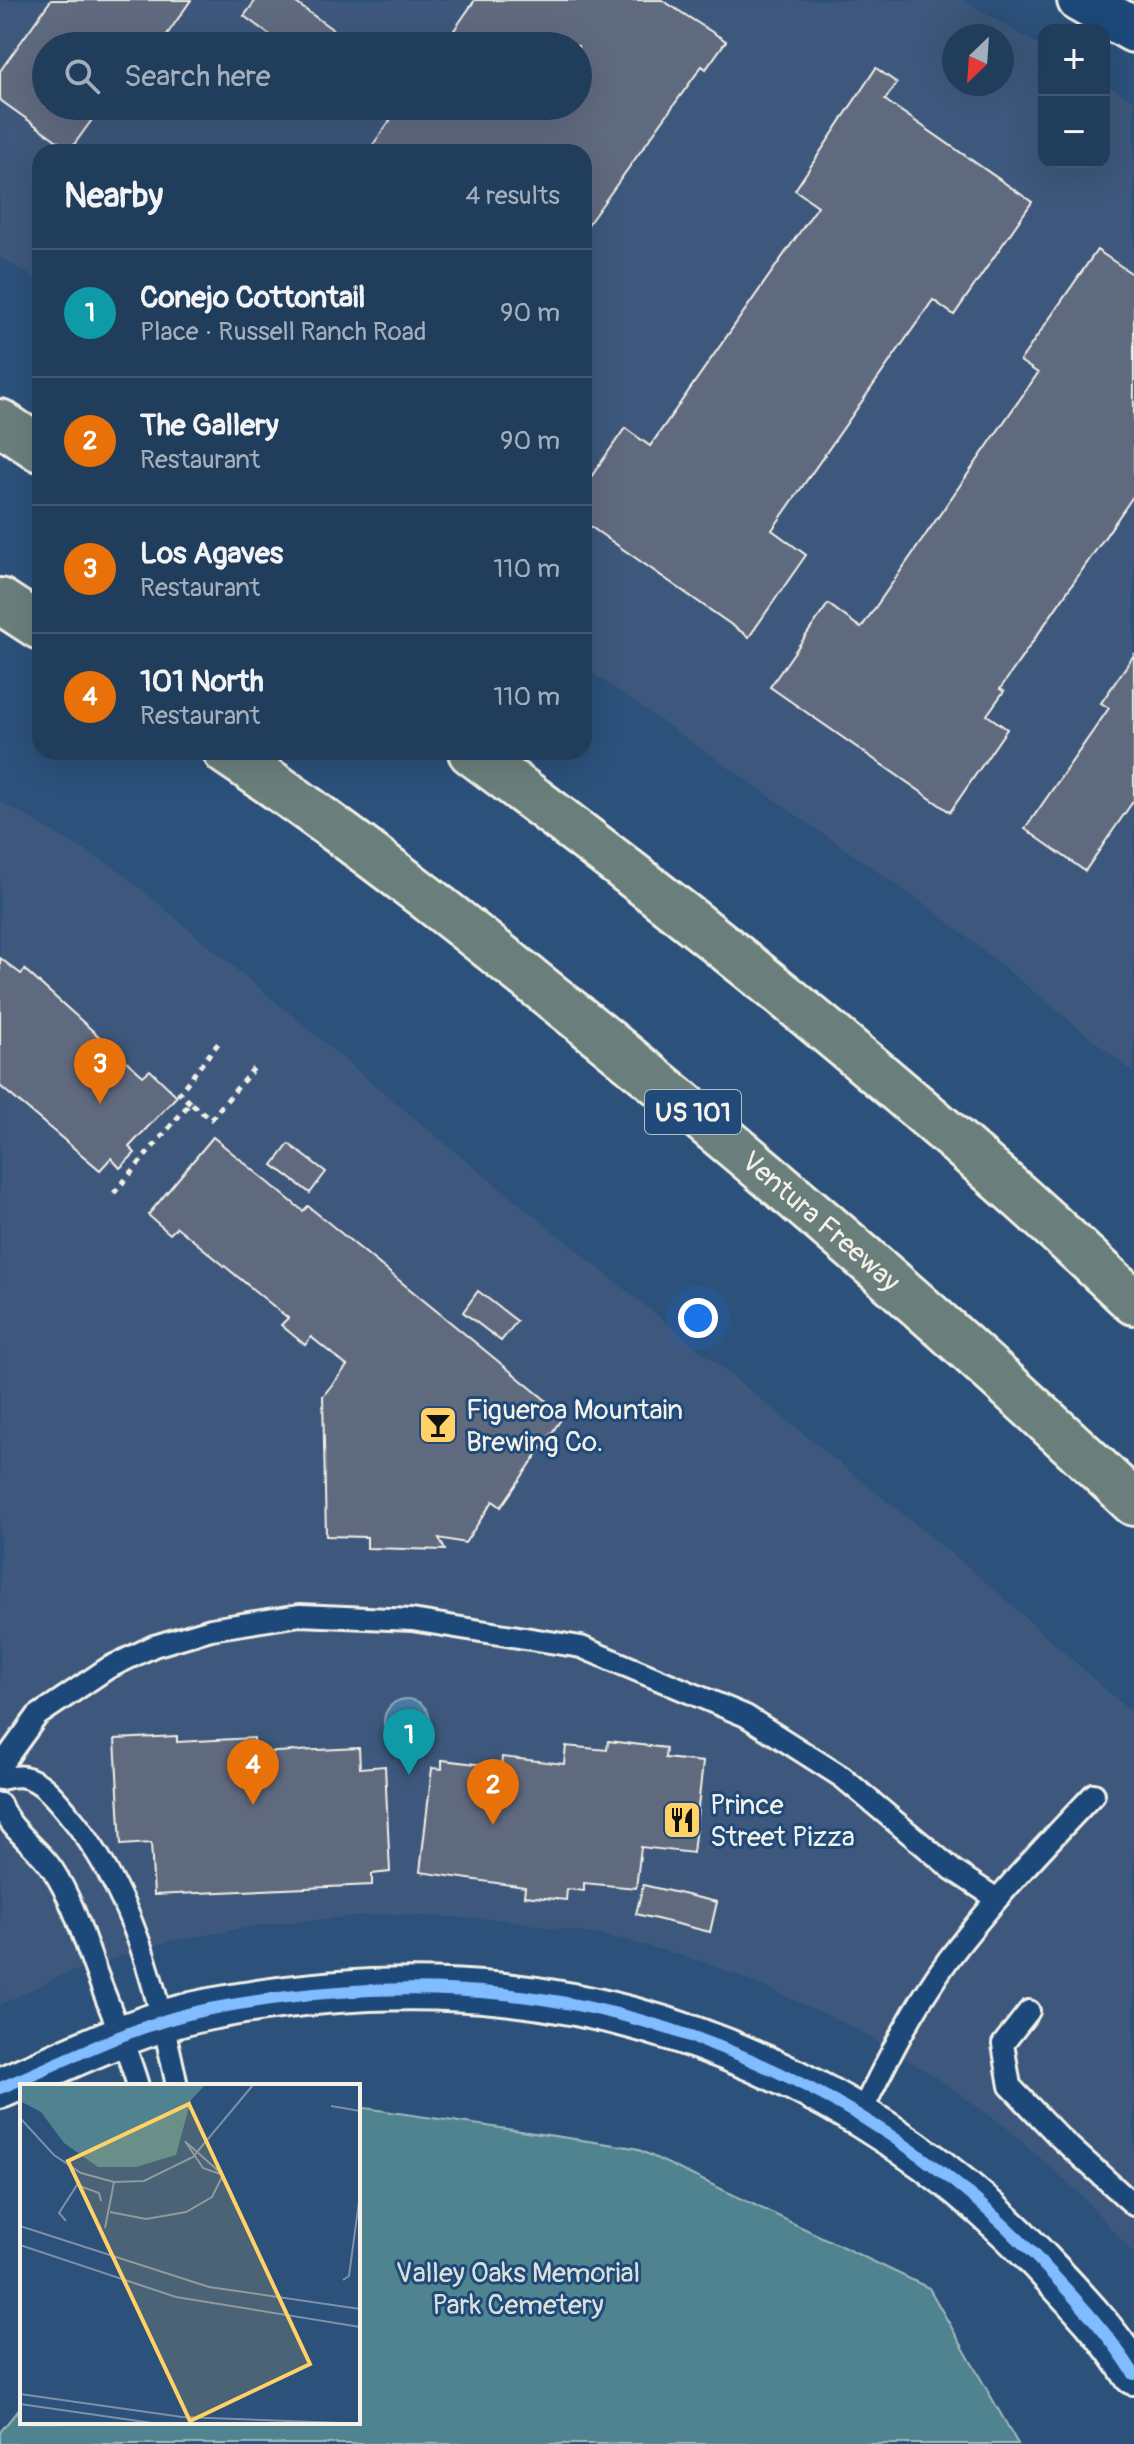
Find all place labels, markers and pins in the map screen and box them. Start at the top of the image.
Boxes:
pin: 3 [74,1038,126,1104]
place label: Figueroa Mountain Brewing Co. [466,1393,683,1460]
bar icon: Figueroa Mountain Brewing Co. [417,1404,459,1446]
pin: 1 [383,1709,435,1775]
pin: 4 [227,1739,279,1805]
pin: 2 [467,1759,519,1825]
place label: Prince Street Pizza [710,1788,855,1855]
restaurant icon: Prince Street Pizza [661,1799,703,1841]

